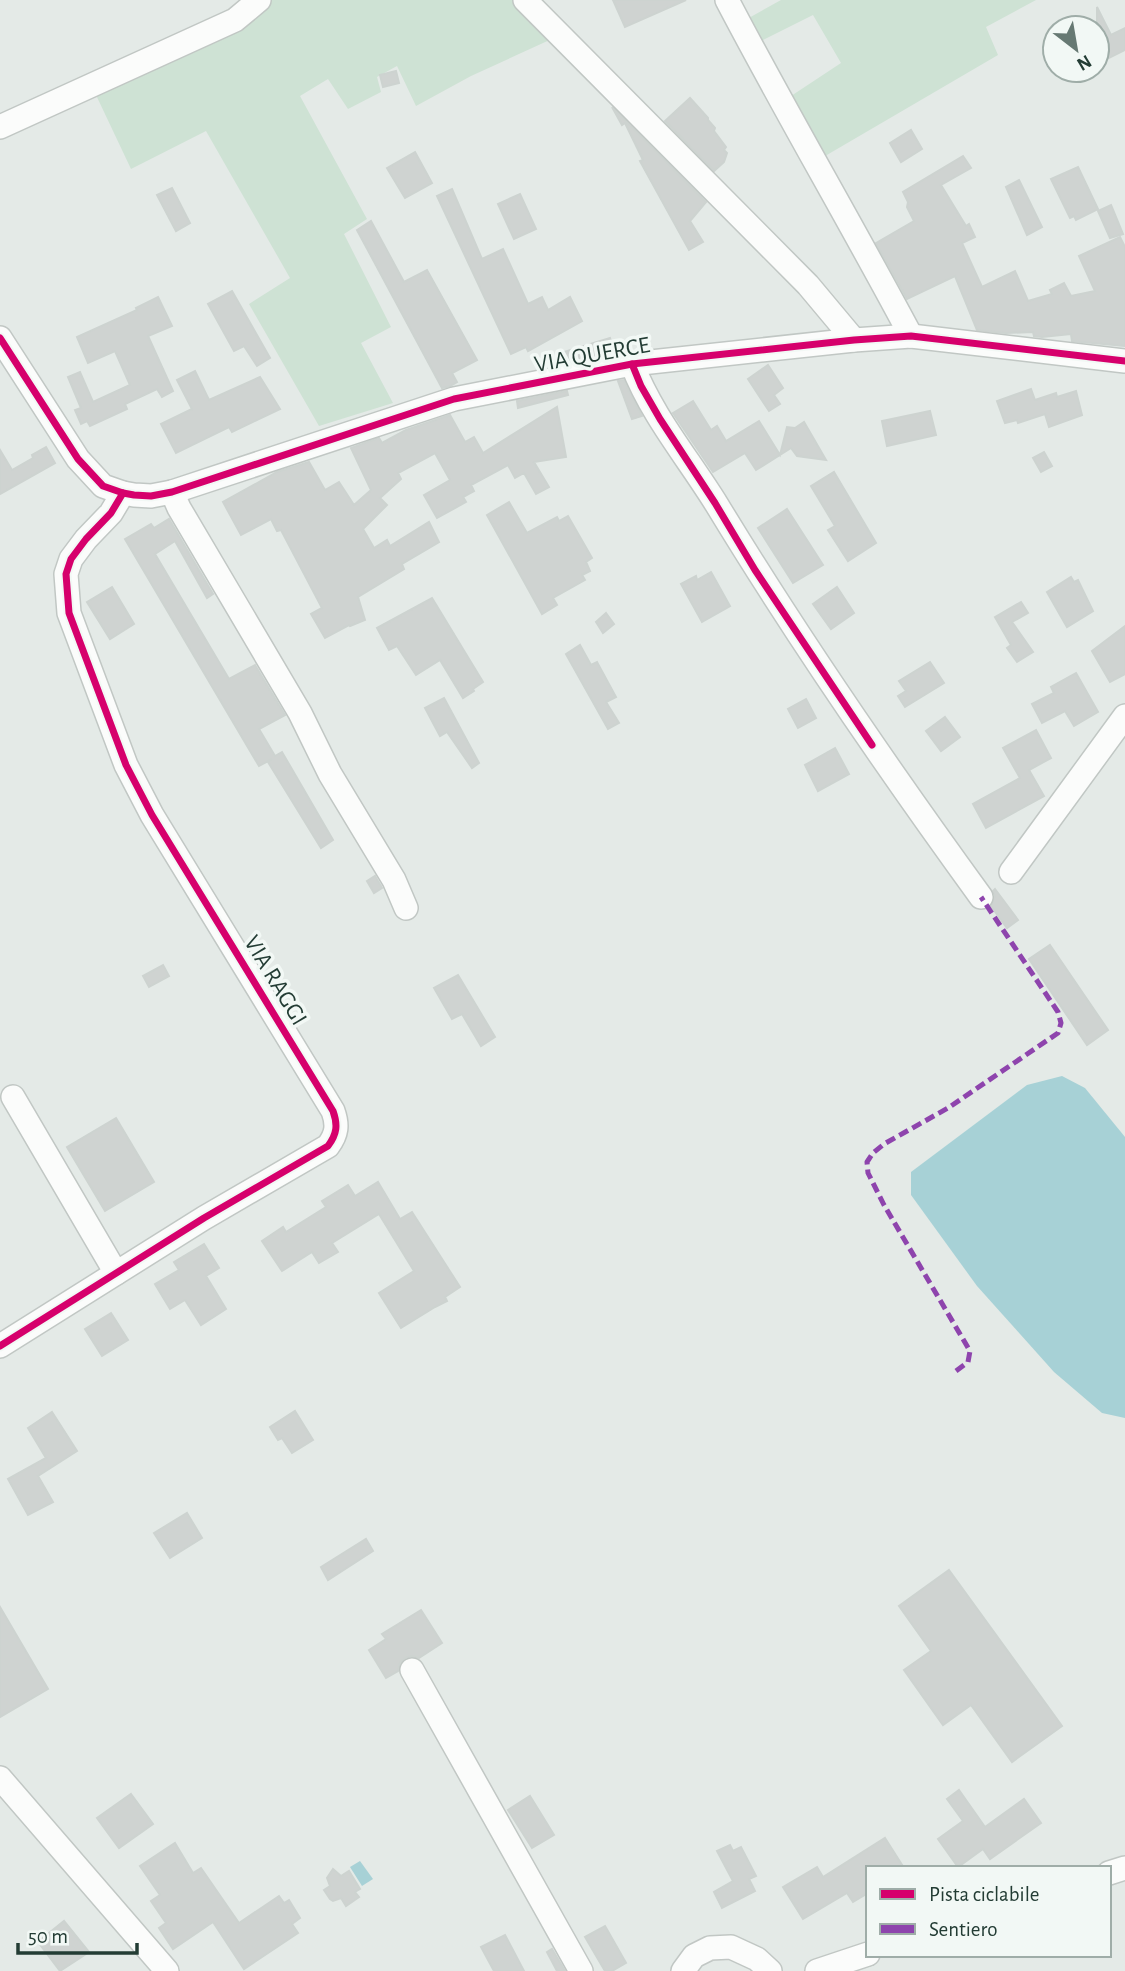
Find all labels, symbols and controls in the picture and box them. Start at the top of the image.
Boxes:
north arrow [1041,14,1111,84]
text: N [1073,51,1095,74]
street label: VIA QUERCE [533,333,652,377]
street label: VIA RAGGI [239,932,311,1030]
legend [866,1866,1111,1957]
text: Pista ciclabile [929,1884,1040,1905]
scale bar [18,1912,136,1956]
text: Sentiero [929,1919,998,1940]
text: 50 m [28,1926,68,1947]

